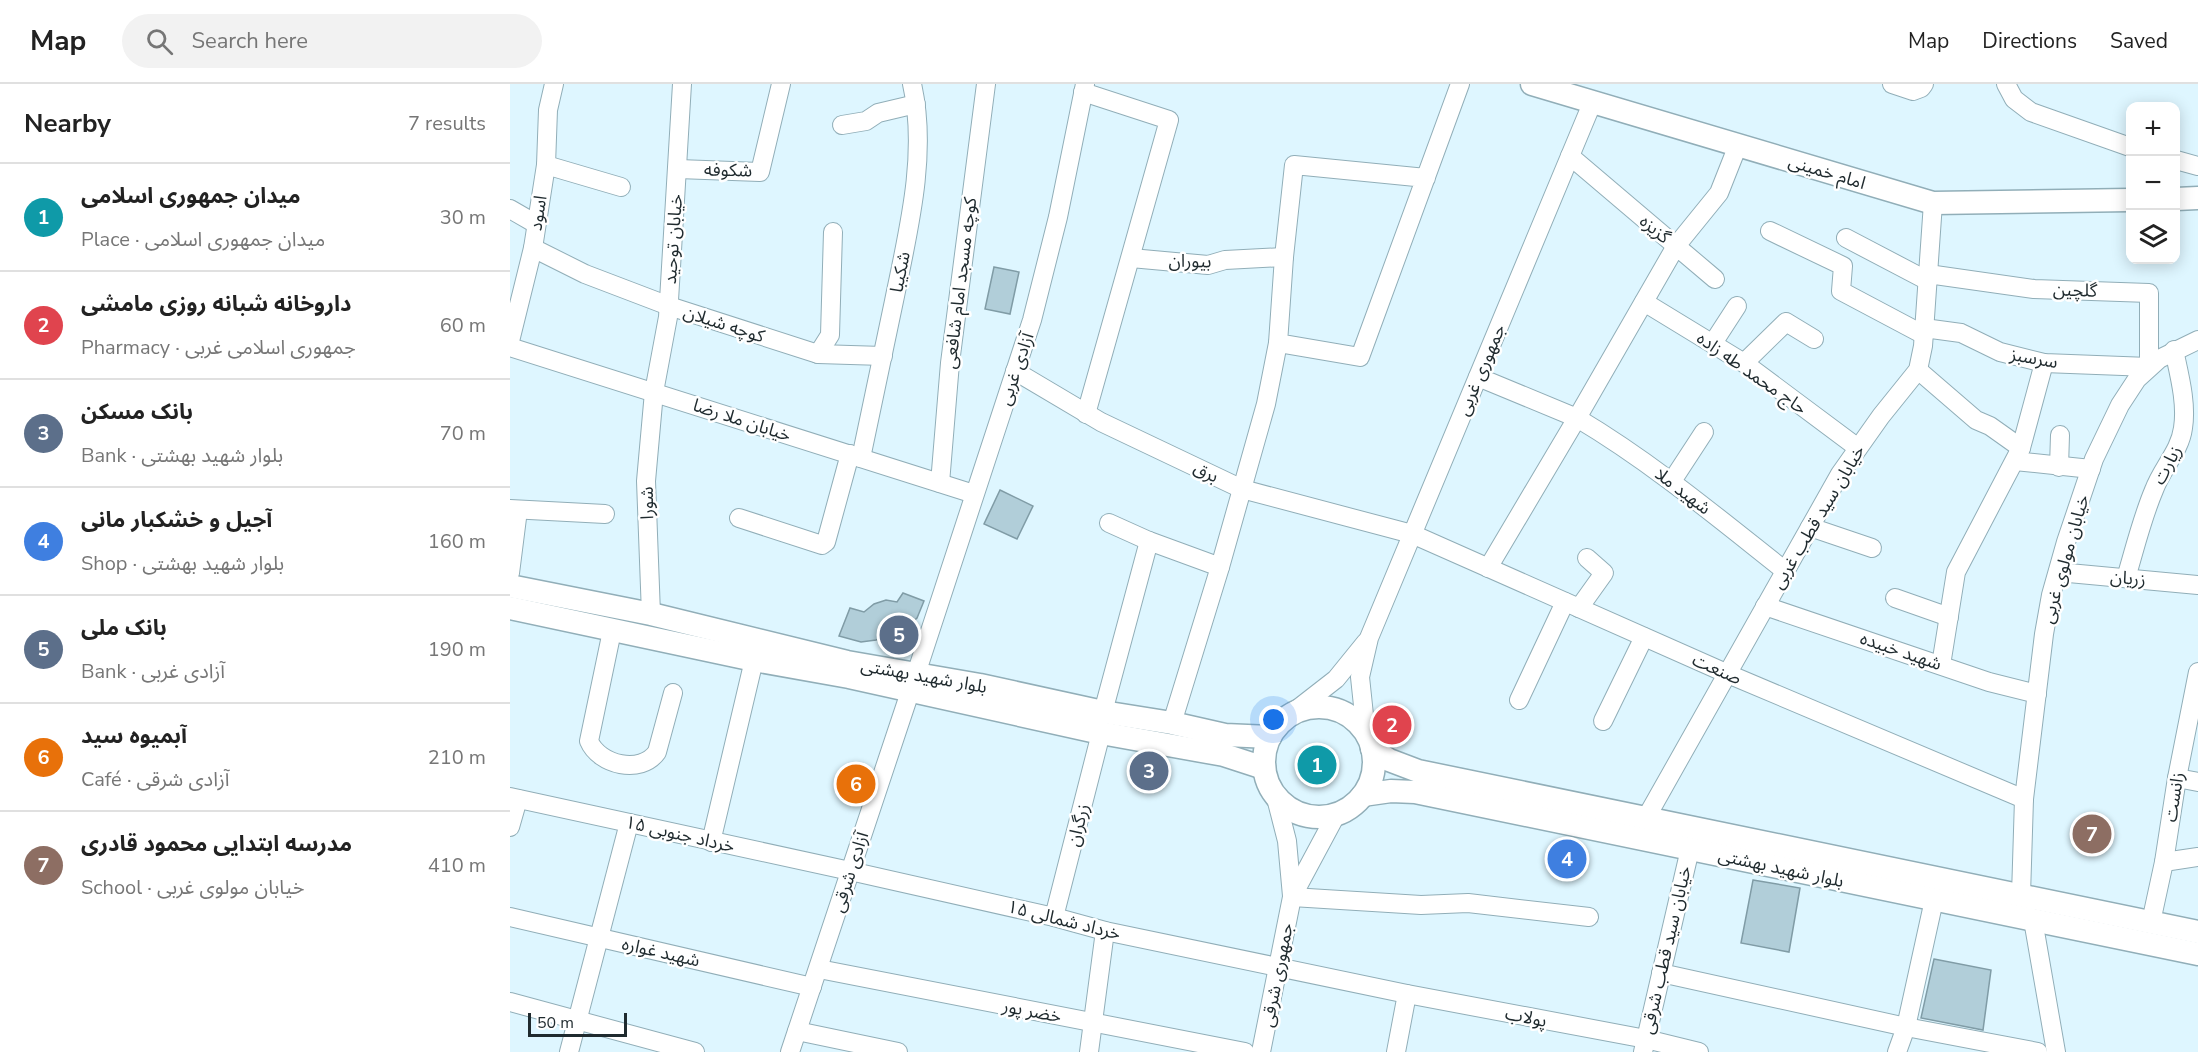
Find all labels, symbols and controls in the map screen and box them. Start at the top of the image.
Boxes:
search box [122,14,542,68]
text: Map [30,22,86,60]
icon: search [143,25,176,58]
text: Search here [191,26,308,56]
text: Map [1908,27,1949,55]
text: Directions [1982,27,2077,55]
text: Saved [2110,27,2168,55]
map controls [2126,102,2180,264]
button: + [2126,102,2180,156]
text: Nearby [24,106,111,141]
text: 7 results [408,110,486,137]
street label: امام خمینی [1785,149,1868,197]
button: − [2126,156,2180,210]
street label: شکوفه [704,158,752,182]
text: میدان جمهوری اسلامی [81,181,301,211]
street label: خیابان توحید [658,193,688,285]
street label: اسود [523,194,553,232]
street label: کوچه مسجد امام شافعی [938,195,984,370]
text: 1 [38,204,50,231]
text: 30 m [440,204,486,231]
street label: گزیزه [1635,209,1676,249]
button: layers [2126,210,2180,264]
text: Place · میدان جمهوری اسلامی [81,226,325,253]
street label: شکیبا [884,249,916,295]
street label: بیوران [1168,249,1212,273]
street label: گلچین [2053,277,2098,303]
text: داروخانه شبانه روزی مامشی [81,289,351,319]
street label: کوچه شیلان [680,300,768,349]
text: 2 [38,312,50,339]
text: 60 m [440,312,486,339]
street label: جمهوری غربی [1451,321,1511,419]
street label: حاج محمد طه زاده [1692,326,1812,421]
street label: آزادی غربی [992,329,1040,409]
text: Pharmacy · جمهوری اسلامی غربی [81,334,356,361]
street label: سرسبز [2007,342,2060,374]
street label: خیابان ملا رضا [690,393,794,447]
text: بانک مسکن [81,397,193,427]
text: 3 [38,420,50,447]
text: 70 m [440,420,486,447]
street label: خیابان سید قطب غربی [1766,441,1870,593]
street label: زیارت [2147,441,2187,489]
text: Bank · بلوار شهید بهشتی [81,442,283,469]
street label: برق [1189,456,1223,488]
street label: شهید ملا [1650,462,1716,520]
street label: شورا [635,486,659,520]
street label: خیابان مولوی غربی [2035,492,2095,626]
text: آجیل و خشکبار مانی [81,505,272,535]
text: 4 [38,528,50,555]
text: 160 m [428,528,486,555]
text: Shop · بلوار شهید بهشتی [81,550,284,577]
street label: زریان [2109,564,2147,592]
pin: 5 [880,612,918,658]
text: بانک ملی [81,613,167,643]
street label: شهید خبیده [1857,626,1945,676]
text: 5 [38,636,50,663]
text: 190 m [428,636,486,663]
street label: صنعت [1689,648,1745,690]
street label: بلوار شهید بهشتی [859,653,989,699]
text: Bank · آزادی غربی [81,658,225,685]
pin: 2 [1372,702,1412,748]
your location [1259,705,1288,734]
text: آبمیوه سید [81,721,187,751]
pin: 1 [1298,742,1336,788]
text: 6 [38,744,50,771]
text: 210 m [428,744,486,771]
pin: 3 [1130,748,1168,794]
pin: 6 [836,762,876,806]
text: Café · آزادی شرقی [81,766,229,793]
street label: زانست [2158,770,2190,824]
street label: زرگران [1061,801,1095,849]
street label: ۱۵ خرداد جنوبی [623,810,737,858]
pin: 7 [2072,812,2112,856]
street label: آزادی شرقی [826,828,875,915]
text: مدرسه ابتدایى محمود قادرى [81,829,352,859]
pin: 4 [1548,836,1586,882]
street label: بلوار شهید بهشتی [1716,843,1846,893]
text: 7 [38,852,50,879]
text: 410 m [428,852,486,879]
street label: خیابان سید قطب شرقی [1635,864,1697,1036]
text: School · خیابان مولوی غربی [81,874,304,901]
street label: ۱۵ خرداد شمالی [1005,894,1123,946]
street label: جمهوری شرقی [1255,921,1299,1029]
street label: شهید غواره [620,931,702,973]
street label: خضر پور [999,993,1064,1028]
street label: پولاب [1503,1001,1549,1033]
scale bar [528,1010,627,1038]
text: 50 m [537,1012,574,1034]

